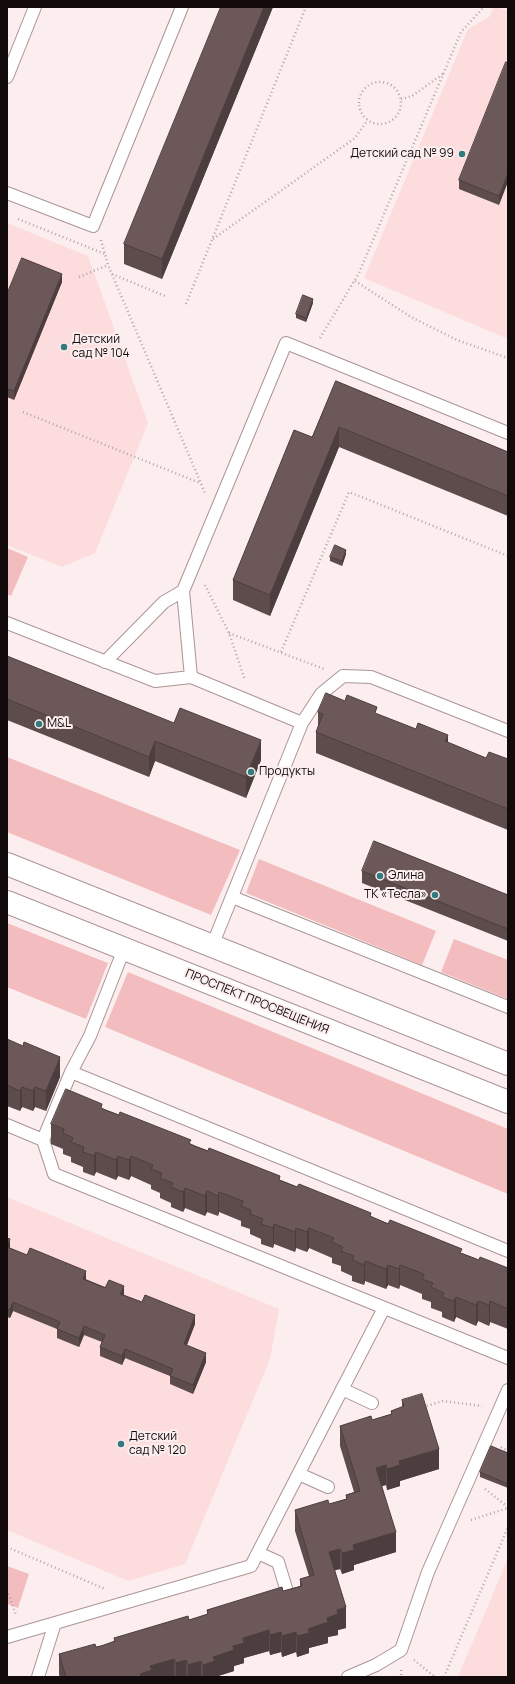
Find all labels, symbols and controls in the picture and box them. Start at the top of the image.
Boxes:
place label: Детский сад № 99 [350,147,454,161]
marker: Детский сад № 99 [457,149,467,159]
place label: Детский сад № 104 [72,333,130,361]
marker: Детский сад № 104 [59,342,69,352]
place label: M&L [47,717,71,731]
marker: M&L [34,719,44,729]
place label: Продукты [259,765,315,779]
marker: Продукты [246,767,256,777]
place label: Элина [388,869,424,883]
marker: Элина [375,871,385,881]
place label: ТК «Тесла» [364,888,427,902]
marker: ТК «Тесла» [430,890,440,900]
street label: ПРОСПЕКТ ПРОСВЕЩЕНИЯ [183,967,331,1037]
place label: Детский сад № 120 [129,1430,186,1458]
marker: Детский сад № 120 [116,1439,126,1449]

